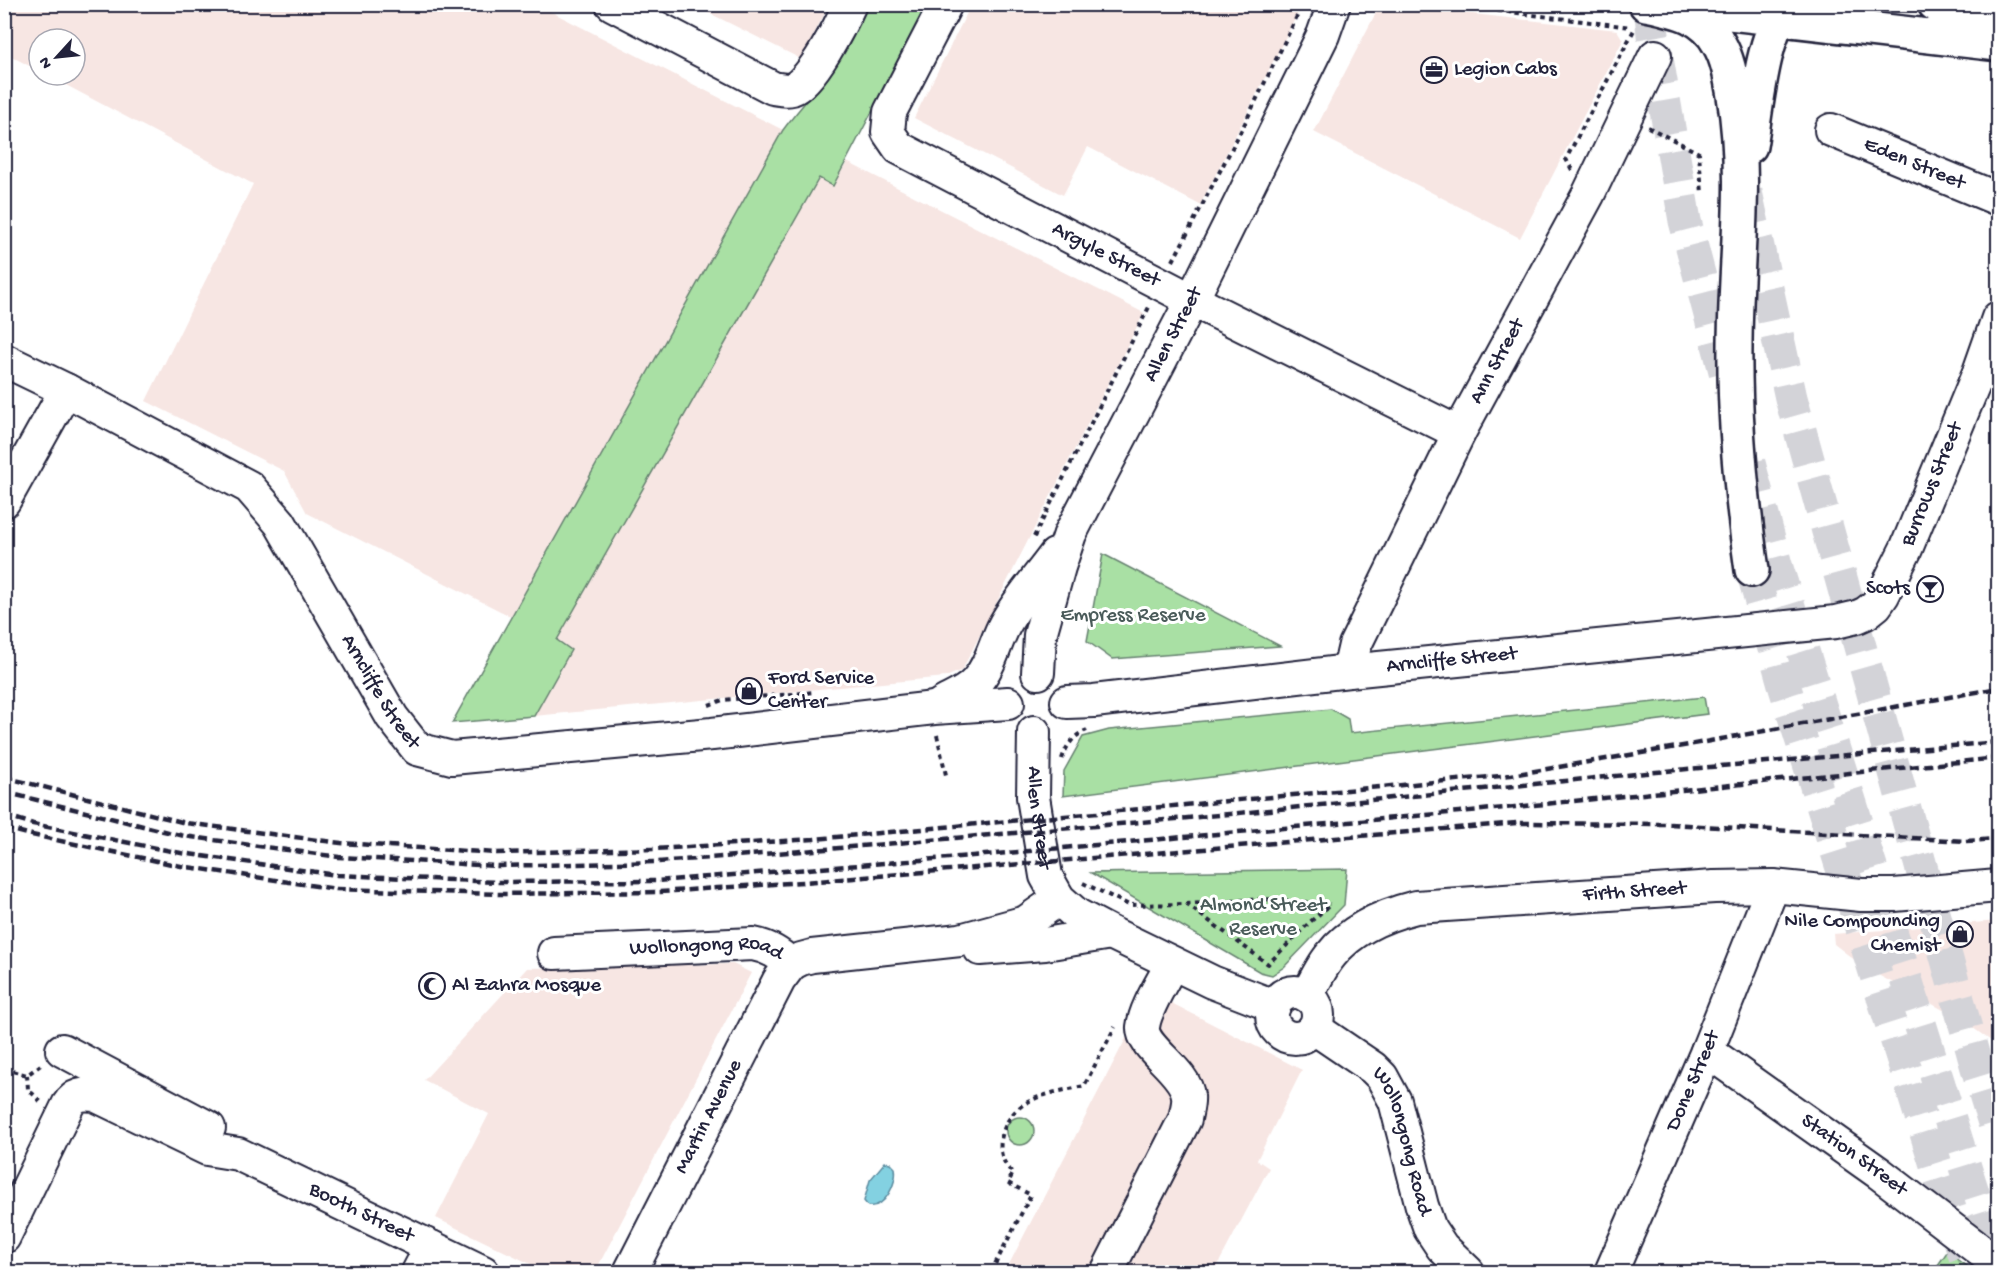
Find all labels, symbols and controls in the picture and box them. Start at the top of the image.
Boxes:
north arrow [27,27,87,87]
text: N [36,53,58,71]
office icon: Legion Cabs [1419,55,1449,85]
place label: Legion Cabs [1454,58,1558,83]
street label: Eden Street [1860,132,1971,197]
street label: Argyle Street [1047,217,1166,295]
street label: Allen Street [1139,281,1210,387]
street label: Ann Street [1464,312,1532,409]
street label: Burrows Street [1896,417,1970,551]
bar icon: Scots [1915,574,1945,604]
place label: Scots [1866,577,1911,602]
park label: Empress Reserve [1061,604,1207,629]
street label: Arncliffe Street [335,630,427,756]
street label: Arncliffe Street [1385,641,1520,680]
place label: Ford Service Center [767,667,875,716]
shop icon: Ford Service Center [734,676,764,706]
street label: Allen Street [1020,766,1058,873]
street label: Firth Street [1581,876,1689,908]
park label: Almond Street Reserve [1200,894,1328,943]
place label: Nile Compounding Chemist [1784,910,1942,959]
shop icon: Nile Compounding Chemist [1945,919,1975,949]
street label: Wollongong Road [629,931,789,968]
mosque icon: Al Zahra Mosque [417,971,447,1001]
place label: Al Zahra Mosque [452,974,602,999]
street label: Done Street [1660,1025,1727,1137]
street label: Martin Avenue [670,1055,749,1178]
street label: Wollongong Road [1367,1062,1438,1221]
street label: Station Street [1796,1109,1914,1204]
street label: Booth Street [304,1177,420,1250]

